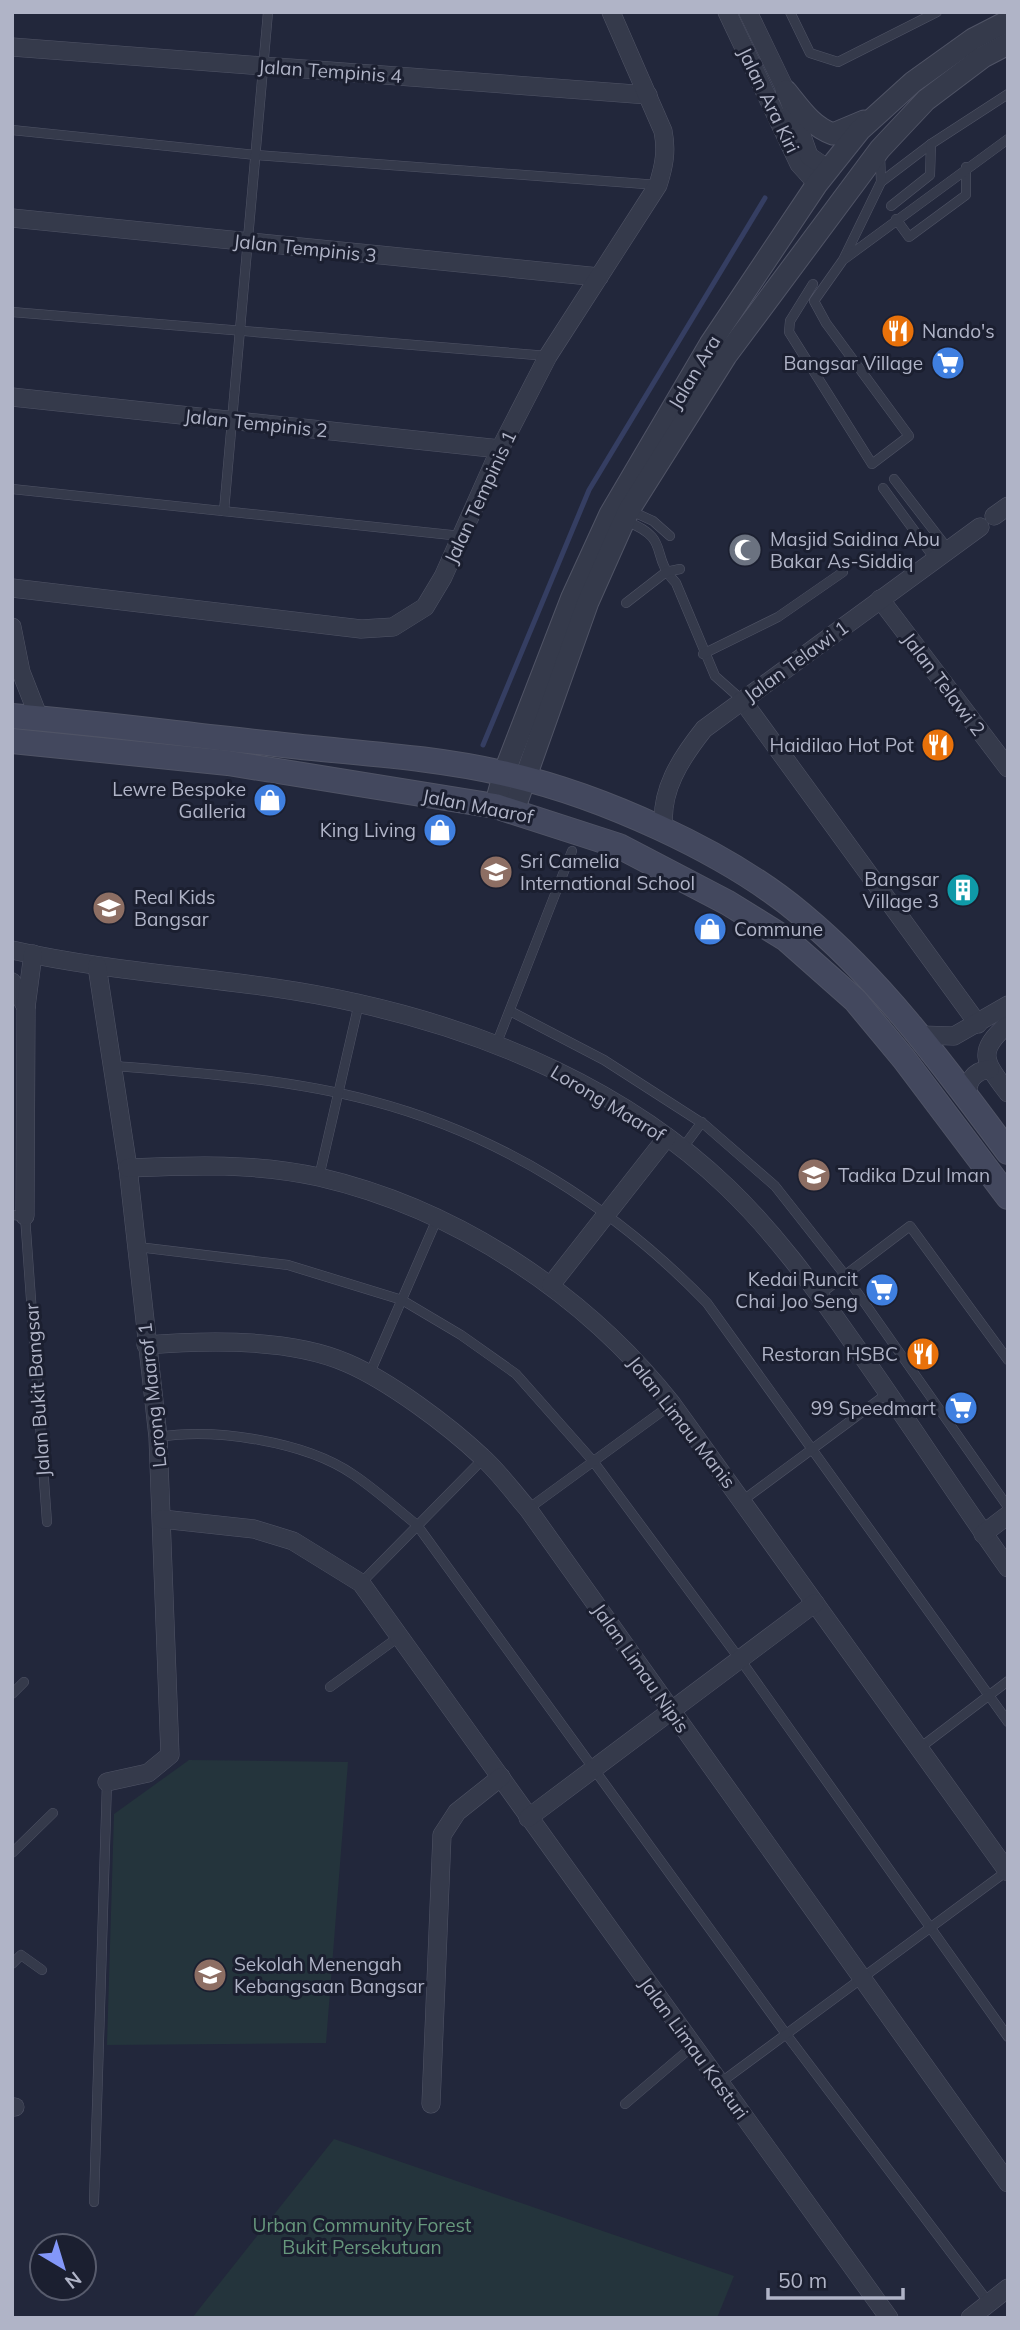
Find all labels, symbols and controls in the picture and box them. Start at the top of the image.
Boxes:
street label: Jalan Ara Kiri [733,43,805,157]
street label: Jalan Tempinis 4 [257,54,403,88]
street label: Jalan Tempinis 3 [232,229,378,267]
restaurant icon: Nando's [879,312,917,350]
place label: Nando's [922,319,995,343]
street label: Jalan Ara [663,331,725,413]
supermarket icon: Bangsar Village [929,344,967,382]
place label: Bangsar Village [783,351,923,375]
street label: Jalan Tempinis 2 [183,404,329,442]
street label: Jalan Tempinis 1 [439,427,521,567]
place label: Masjid Saidina Abu Bakar As-Siddiq [770,527,940,573]
mosque icon: Masjid Saidina Abu Bakar As-Siddiq [726,531,764,569]
street label: Jalan Telawi 1 [739,615,853,707]
street label: Jalan Telawi 2 [897,628,991,740]
restaurant icon: Haidilao Hot Pot [919,726,957,764]
place label: Haidilao Hot Pot [770,733,914,757]
place label: Lewre Bespoke Galleria [112,777,246,823]
shop icon: Lewre Bespoke Galleria [251,781,289,819]
street label: Jalan Maarof [420,783,536,829]
shop icon: King Living [421,811,459,849]
place label: King Living [320,818,416,842]
place label: Sri Camelia International School [520,849,695,895]
school or university icon: Sri Camelia International School [477,853,515,891]
place label: Bangsar Village 3 [863,867,939,913]
building icon: Bangsar Village 3 [944,871,982,909]
place label: Real Kids Bangsar [134,885,216,931]
school or university icon: Real Kids Bangsar [90,889,128,927]
shop icon: Commune [691,910,729,948]
place label: Commune [734,917,823,941]
street label: Lorong Maarof [546,1059,670,1147]
school or university icon: Tadika Dzul Iman [795,1156,833,1194]
place label: Tadika Dzul Iman [838,1163,990,1187]
place label: Kedai Runcit Chai Joo Seng [735,1267,858,1313]
supermarket icon: Kedai Runcit Chai Joo Seng [863,1271,901,1309]
street label: Jalan Bukit Bangsar [19,1302,55,1478]
street label: Lorong Maarof 1 [132,1321,172,1469]
restaurant icon: Restoran HSBC [904,1335,942,1373]
place label: Restoran HSBC [761,1342,898,1366]
street label: Jalan Limau Manis [623,1351,741,1493]
supermarket icon: 99 Speedmart [942,1389,980,1427]
place label: 99 Speedmart [811,1396,936,1420]
street label: Jalan Limau Nipis [587,1599,695,1737]
place label: Sekolah Menengah Kebangsaan Bangsar [234,1952,425,1998]
school or university icon: Sekolah Menengah Kebangsaan Bangsar [191,1956,229,1994]
street label: Jalan Limau Kasturi [634,1972,754,2124]
park label: Urban Community Forest Bukit Persekutuan [253,2213,472,2259]
north arrow [28,2232,98,2302]
scale bar [768,2256,903,2300]
text: N [60,2267,87,2294]
text: 50 m [778,2267,827,2293]

